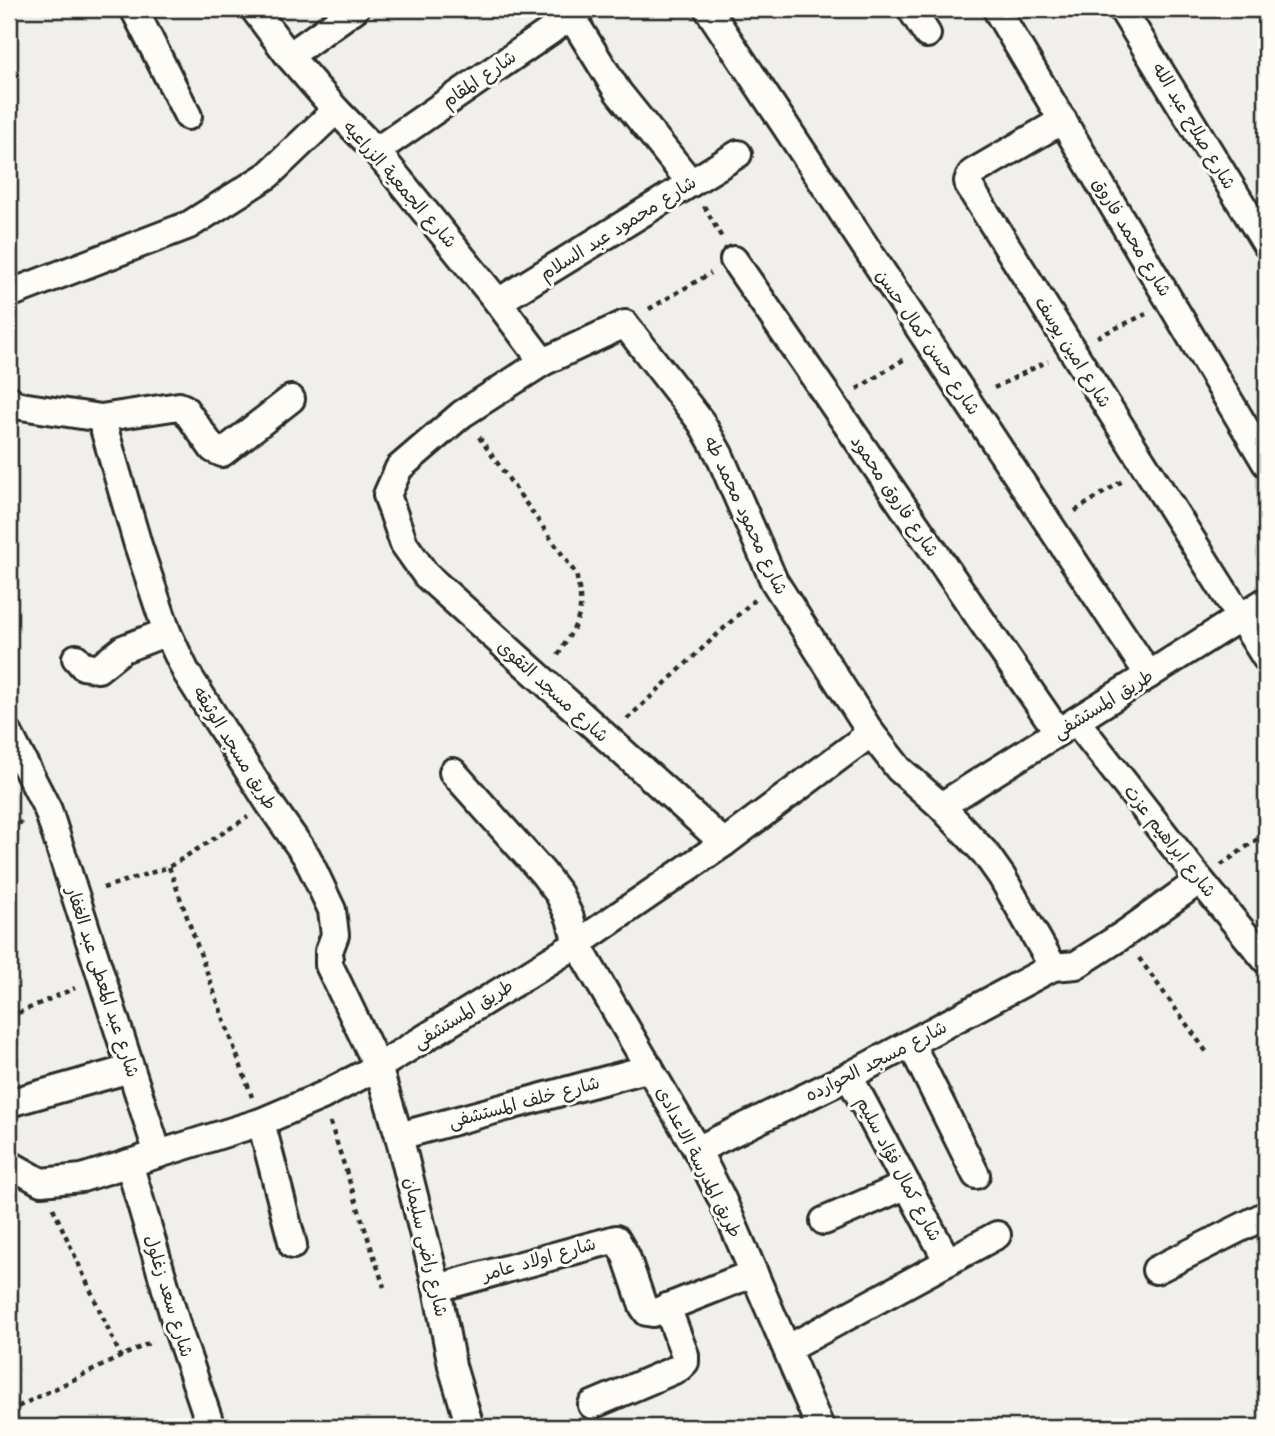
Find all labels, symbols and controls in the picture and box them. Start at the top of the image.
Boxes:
street label: شارع المقام [437,45,522,115]
street label: شارع صلاح عبد الله [1147,58,1241,194]
street label: شارع الجمعية الزراعيه [338,115,462,253]
street label: شارع محمود عبد السلام [535,170,702,288]
street label: شارع محمد فاروق [1087,173,1177,301]
street label: شارع حسن كمال حسن [870,264,986,420]
street label: شارع امين يوسف [1029,292,1117,412]
street label: شارع فاروق محمود [845,430,945,562]
street label: شارع محمود محمد طه [699,432,793,598]
street label: شارع مسجد التقوى [492,635,614,747]
street label: طريق المستشفى [1048,664,1158,744]
street label: طريق مسجد الوثيقه [187,682,283,814]
street label: شارع ابراهيم عزت [1117,780,1221,903]
street label: شارع عبد المعطى عبد الغفار [60,882,145,1080]
street label: طريق المستشفى [408,974,518,1054]
street label: شارع مسجد الحوارده [801,1015,951,1107]
street label: شارع خلف المستشفى [446,1070,602,1134]
street label: طريق المدرسة الاعدادى [650,1082,748,1242]
street label: شارع كمال فؤاد سليم [849,1093,947,1246]
street label: شارع راضى سليمان [398,1175,454,1319]
street label: شارع اولاد عامر [477,1231,599,1287]
street label: شارع سعد زغلول [139,1232,199,1360]

